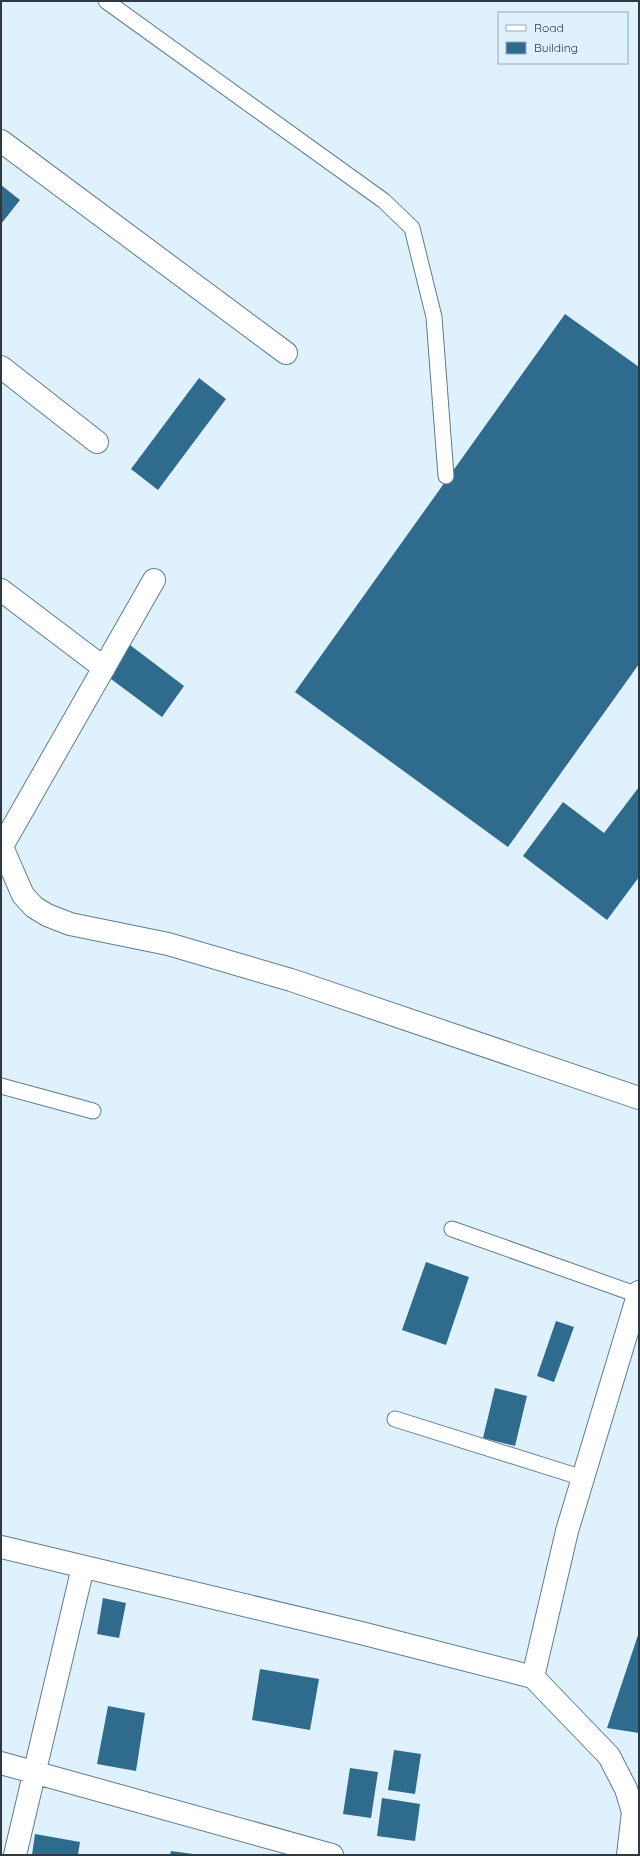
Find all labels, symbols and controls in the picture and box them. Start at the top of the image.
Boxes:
legend [498,12,628,64]
text: Road [534,20,564,35]
text: Building [534,40,578,55]

